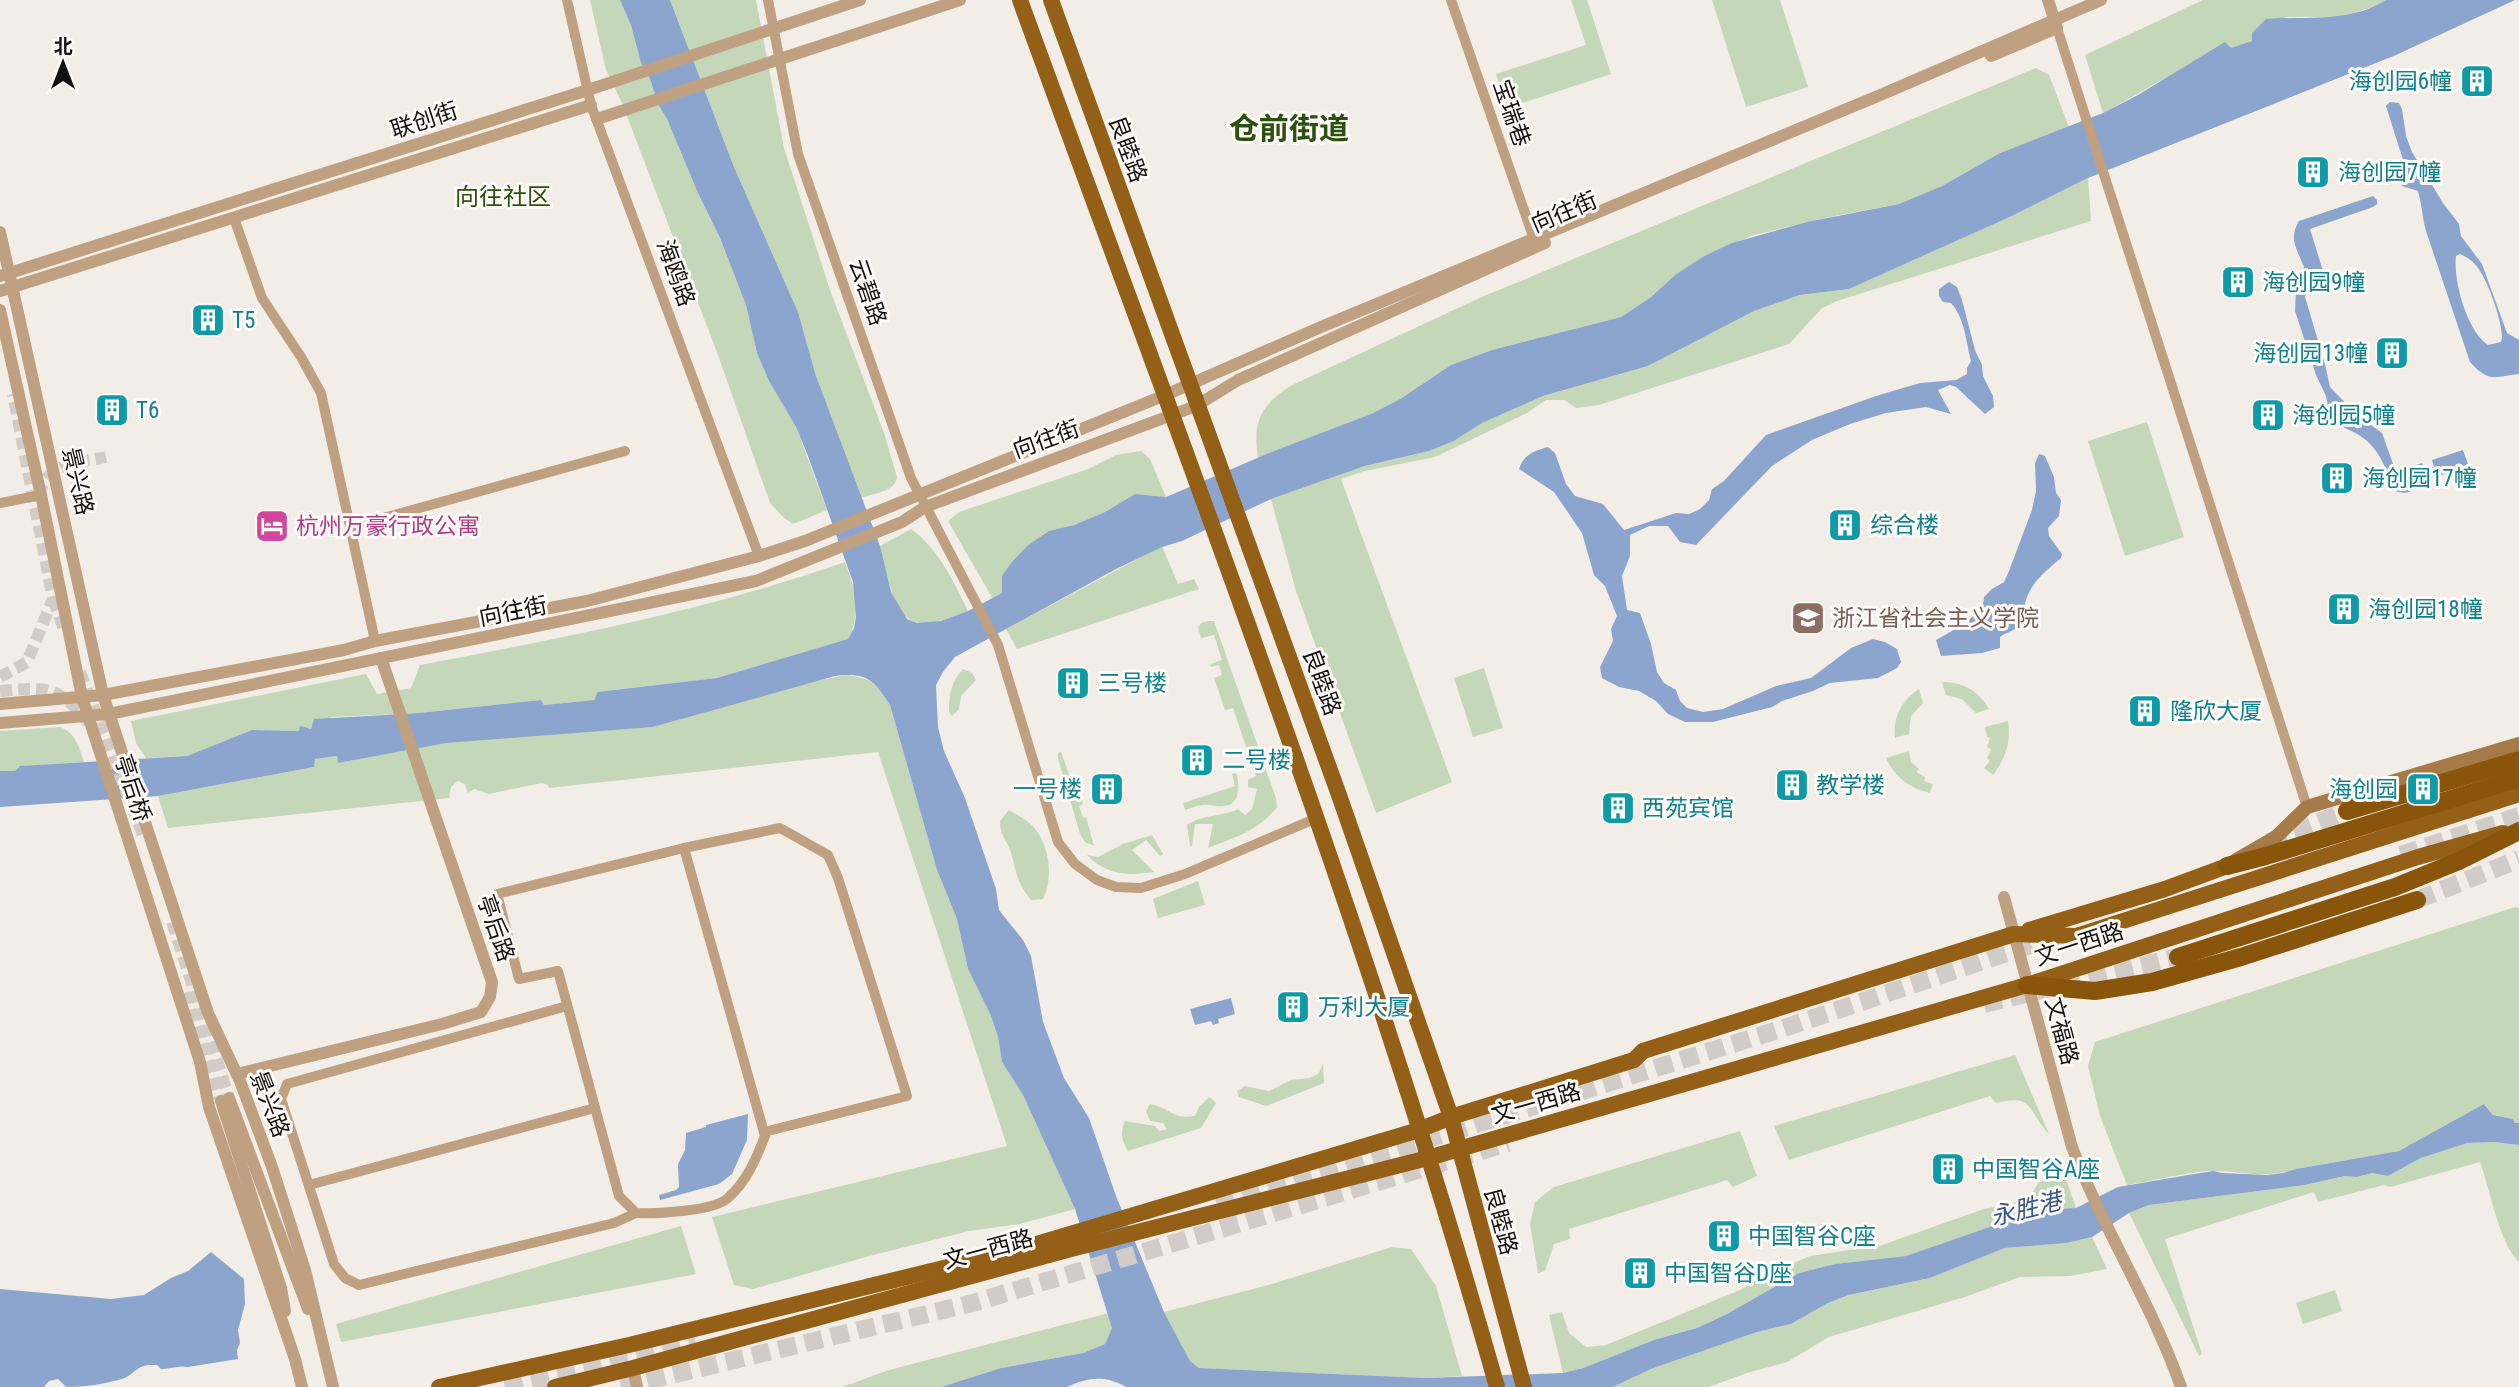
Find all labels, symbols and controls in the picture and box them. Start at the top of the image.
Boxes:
north arrow [28,28,98,98]
text: 北 [53,35,73,58]
building icon: 海创园6幢 [2458,62,2496,100]
place label: 海创园6幢 [2349,68,2452,95]
street label: 宝瑞巷 [1488,76,1536,150]
street label: 联创街 [387,97,461,144]
district label: 仓前街道 [1229,111,1349,146]
street label: 良睦路 [1103,112,1152,186]
building icon: 海创园7幢 [2294,153,2332,191]
place label: 海创园7幢 [2338,159,2441,186]
district label: 向往社区 [455,183,551,211]
street label: 向往街 [1527,187,1601,238]
street label: 海鸥路 [651,236,700,310]
street label: 云碧路 [844,255,892,329]
building icon: 海创园9幢 [2219,263,2257,301]
place label: 海创园9幢 [2262,269,2365,296]
building icon: T5 [189,301,227,339]
place label: T5 [232,307,255,334]
building icon: 海创园13幢 [2373,334,2411,372]
place label: 海创园13幢 [2253,340,2368,367]
building icon: T6 [93,391,131,429]
building icon: 海创园5幢 [2249,396,2287,434]
place label: T6 [136,397,159,424]
place label: 海创园5幢 [2292,402,2395,429]
street label: 向往街 [1009,415,1083,464]
street label: 景兴路 [57,444,98,518]
building icon: 海创园17幢 [2318,459,2356,497]
place label: 海创园17幢 [2362,465,2477,492]
building icon: 综合楼 [1826,506,1864,544]
hotel icon: 杭州万豪行政公寓 [253,507,291,545]
place label: 综合楼 [1870,512,1939,539]
place label: 杭州万豪行政公寓 [296,513,480,540]
building icon: 海创园18幢 [2325,590,2363,628]
street label: 向往街 [477,592,550,631]
place label: 海创园18幢 [2368,596,2483,623]
school or university icon: 浙江省社会主义学院 [1789,599,1827,637]
place label: 浙江省社会主义学院 [1832,605,2039,632]
street label: 良睦路 [1297,645,1346,719]
building icon: 三号楼 [1054,664,1092,702]
place label: 三号楼 [1098,670,1167,697]
building icon: 隆欣大厦 [2126,692,2164,730]
place label: 隆欣大厦 [2170,698,2262,725]
building icon: 二号楼 [1178,741,1216,779]
place label: 二号楼 [1222,747,1291,774]
street label: 亭后桥 [109,751,156,825]
building icon: 教学楼 [1773,766,1811,804]
building icon: 一号楼 [1088,770,1126,808]
building icon: 海创园 [2404,770,2442,808]
place label: 教学楼 [1816,772,1885,799]
place label: 一号楼 [1013,776,1082,803]
place label: 海创园 [2329,776,2398,803]
building icon: 西苑宾馆 [1599,789,1637,827]
place label: 西苑宾馆 [1642,795,1734,822]
street label: 亭后路 [472,891,520,965]
street label: 文一西路 [2031,917,2127,972]
building icon: 万利大厦 [1274,988,1312,1026]
place label: 万利大厦 [1318,994,1410,1021]
street label: 文福路 [2040,994,2083,1068]
street label: 景兴路 [245,1067,295,1141]
street label: 文一西路 [1488,1078,1584,1129]
building icon: 中国智谷A座 [1929,1150,1967,1188]
place label: 中国智谷A座 [1972,1156,2100,1183]
street label: 良睦路 [1479,1184,1522,1258]
water label: 永胜港 [1988,1186,2067,1231]
building icon: 中国智谷C座 [1705,1217,1743,1255]
place label: 中国智谷C座 [1748,1223,1876,1250]
street label: 文一西路 [940,1225,1036,1274]
building icon: 中国智谷D座 [1621,1254,1659,1292]
place label: 中国智谷D座 [1664,1260,1792,1287]

